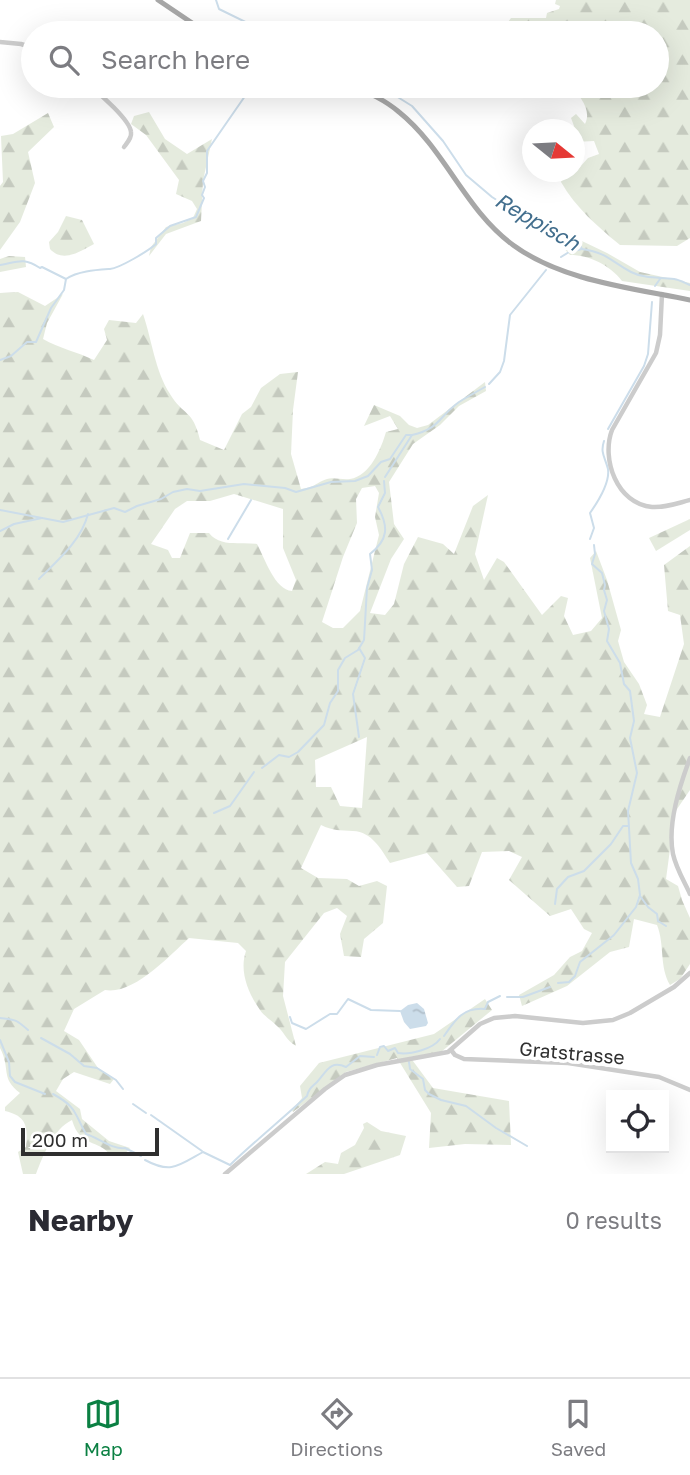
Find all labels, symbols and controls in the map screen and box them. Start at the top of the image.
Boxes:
search box [21,21,669,98]
icon: search [45,41,83,79]
text: Search here [101,44,250,75]
north arrow [522,119,585,182]
water label: Reppisch [491,187,585,256]
street label: Gratstrasse [518,1036,626,1069]
map controls [606,1090,669,1153]
button: locate [606,1090,669,1153]
scale bar [21,1125,159,1157]
text: 200 m [32,1128,88,1151]
text: Nearby [28,1202,133,1238]
text: 0 results [566,1206,662,1234]
tab: Map [84,1395,123,1460]
tab: Directions [290,1395,383,1460]
tab: Saved [551,1395,606,1460]

